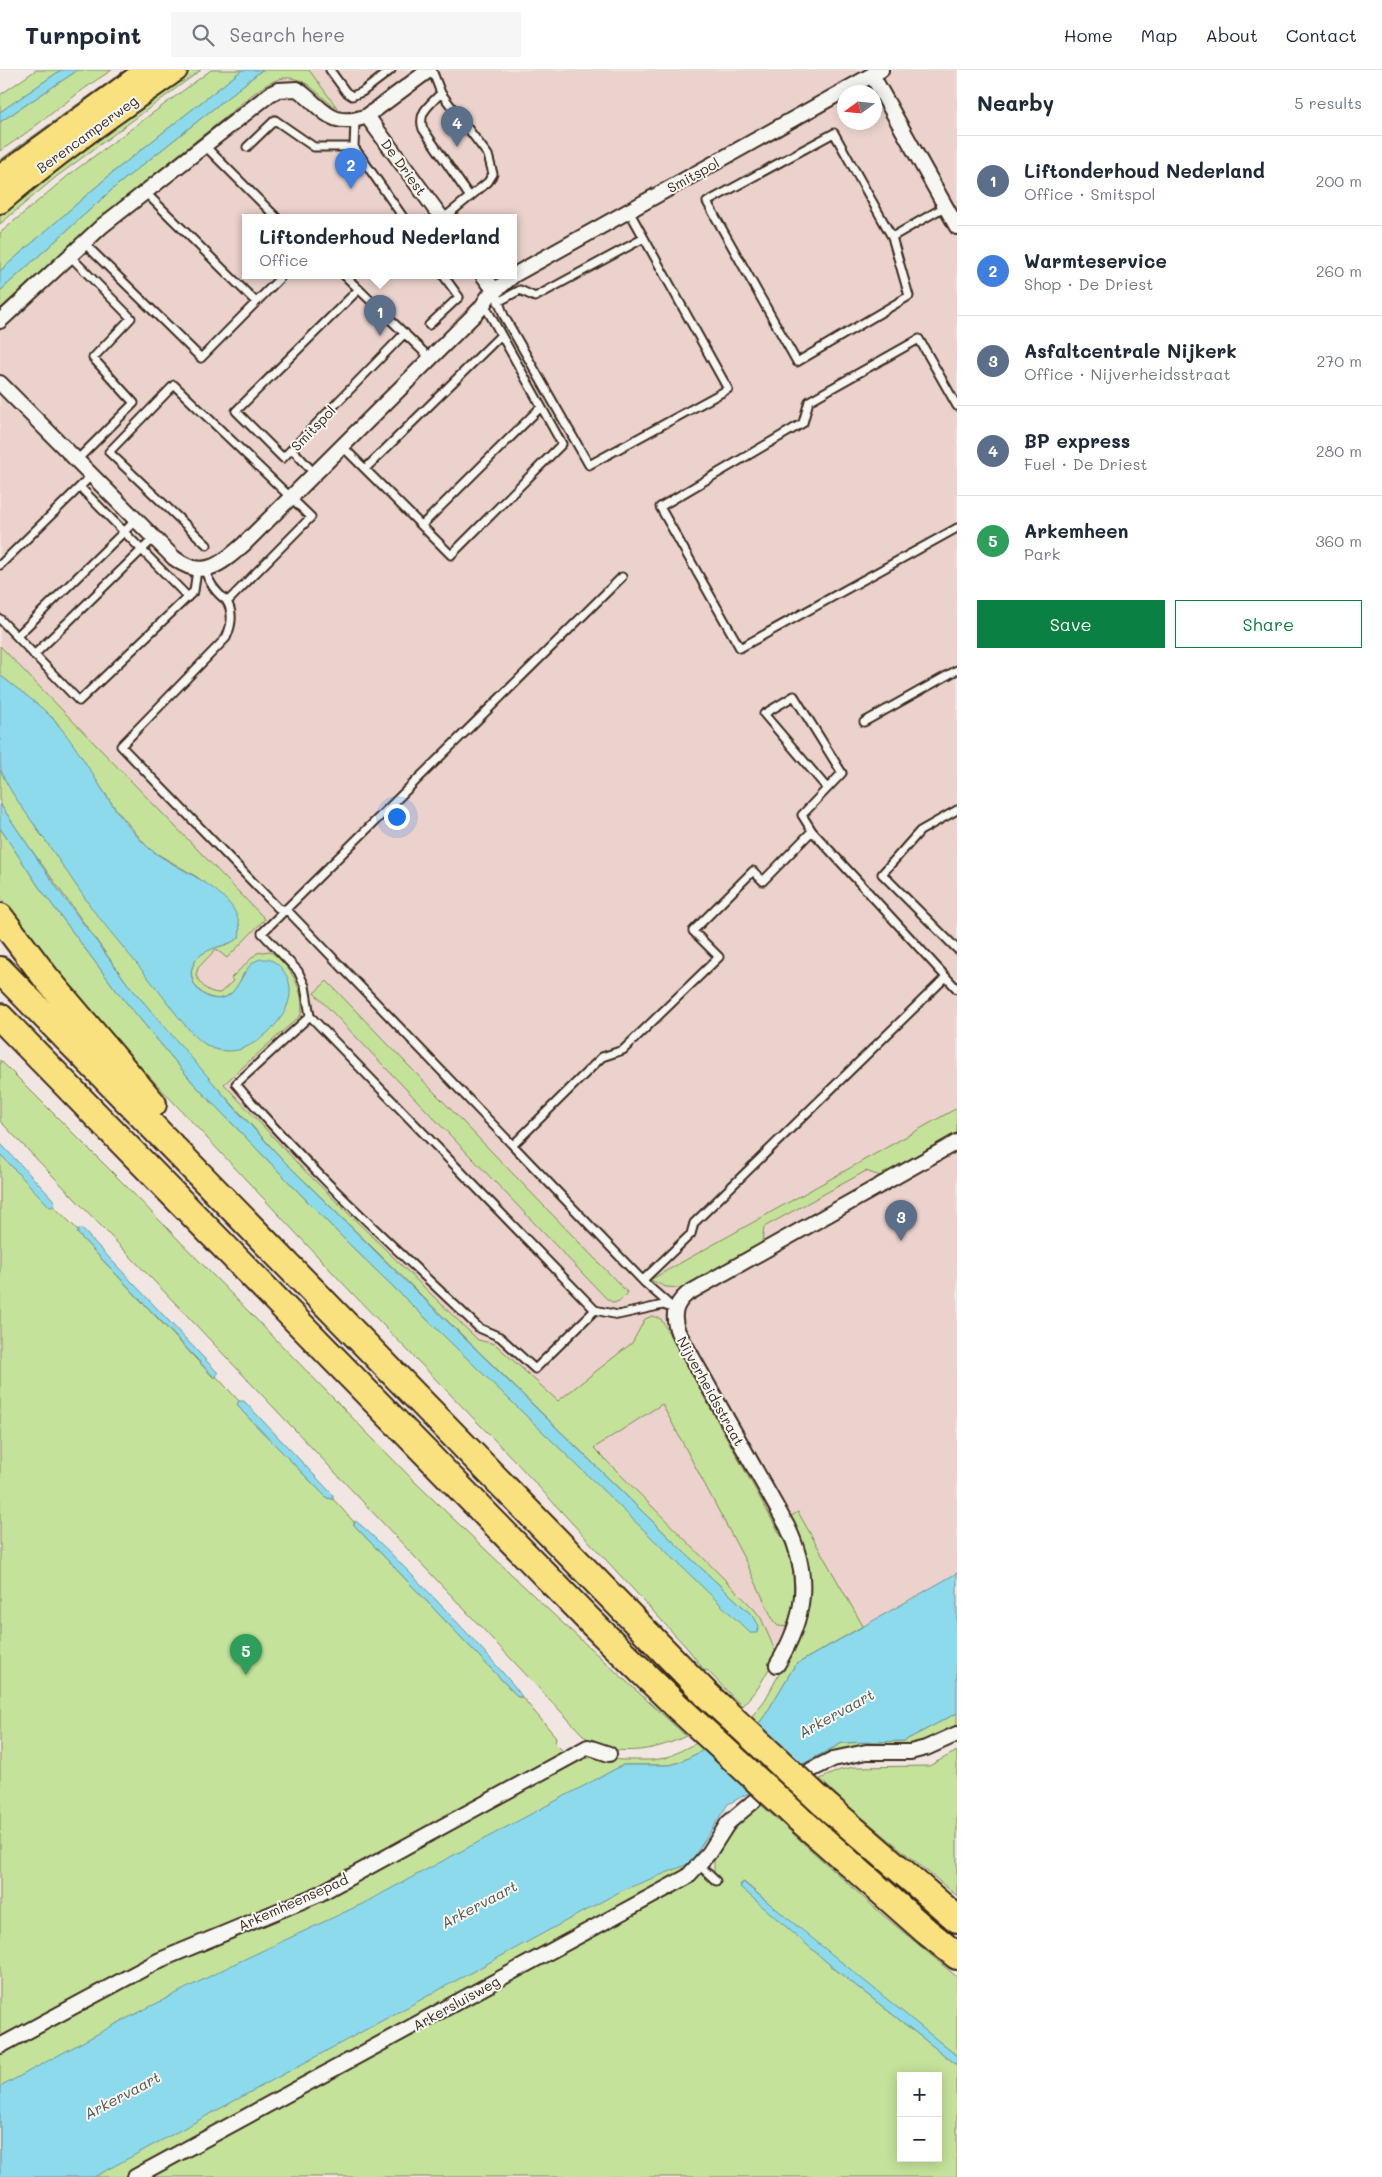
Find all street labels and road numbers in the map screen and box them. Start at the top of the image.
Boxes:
street label: Berencamperweg [33,91,141,177]
street label: De Driest [377,135,431,199]
street label: Smitspol [664,153,722,197]
street label: Smitspol [286,401,340,455]
street label: Nijverheidsstraat [673,1333,749,1449]
street label: Arkemheensepad [235,1869,351,1935]
street label: Arkersluisweg [409,1971,503,2035]

